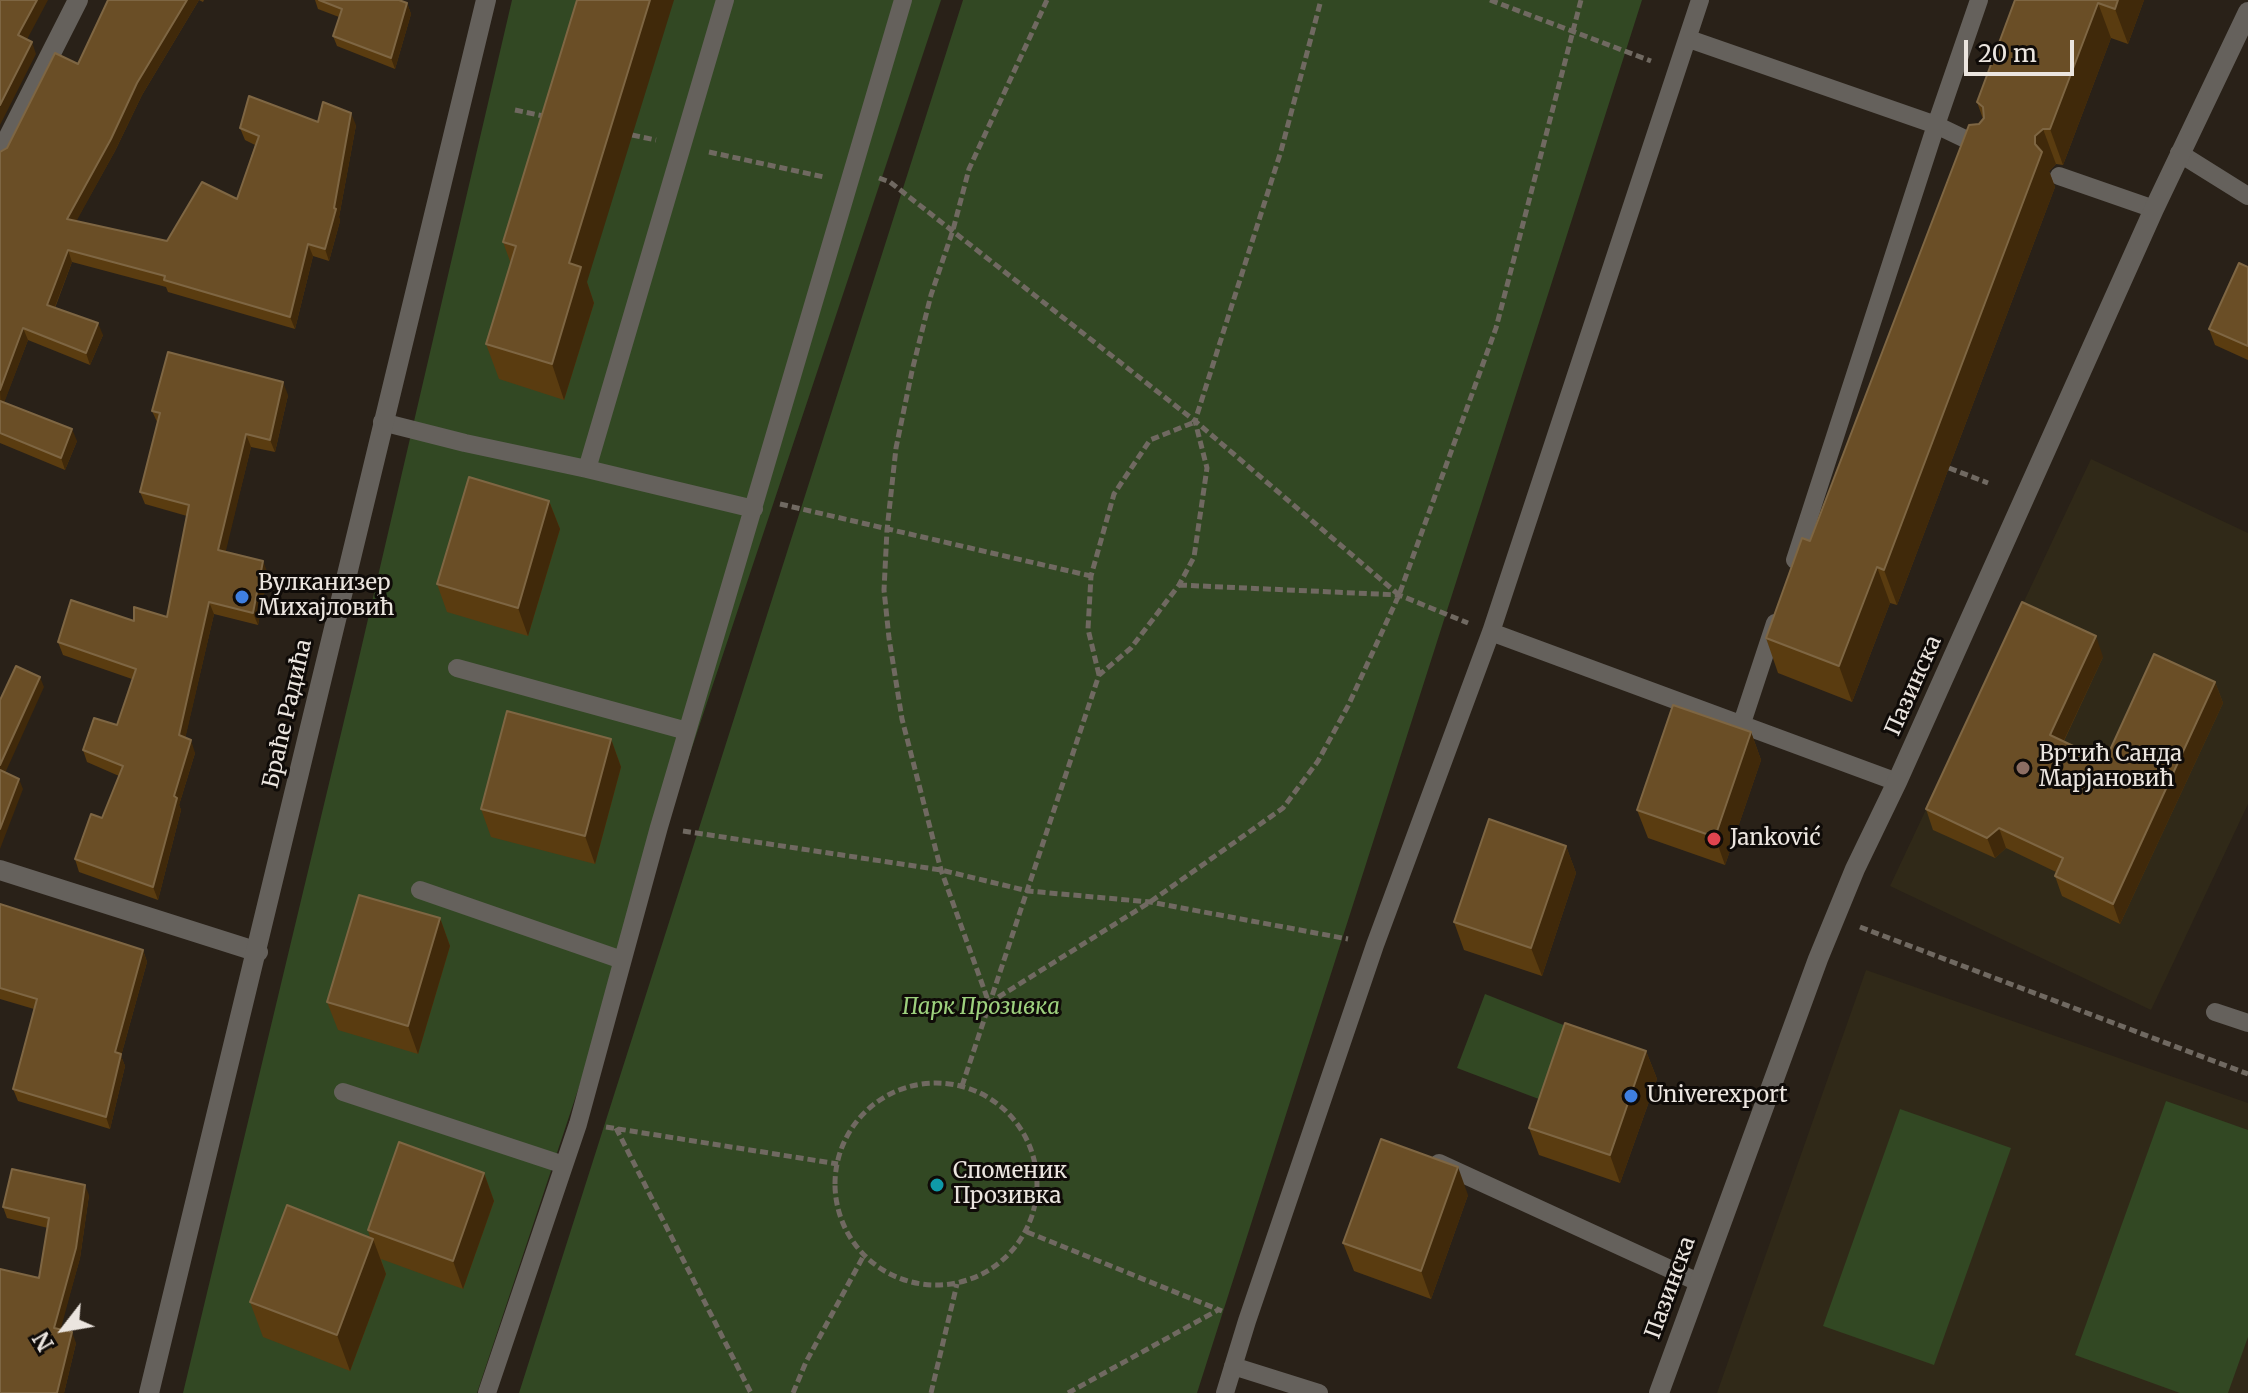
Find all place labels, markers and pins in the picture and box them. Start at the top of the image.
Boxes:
place label: Вулканизер Михајловић [258,571,394,622]
marker: Вулканизер Михајловић [233,588,251,606]
place label: Вртић Санда Марјановић [2039,742,2182,794]
marker: Вртић Санда Марјановић [2014,759,2032,777]
place label: Janković [1730,826,1821,852]
marker: Janković [1705,830,1723,848]
place label: Univerexport [1647,1083,1788,1109]
marker: Univerexport [1622,1087,1640,1105]
place label: Споменик Прозивка [953,1159,1067,1210]
marker: Споменик Прозивка [928,1176,946,1194]

